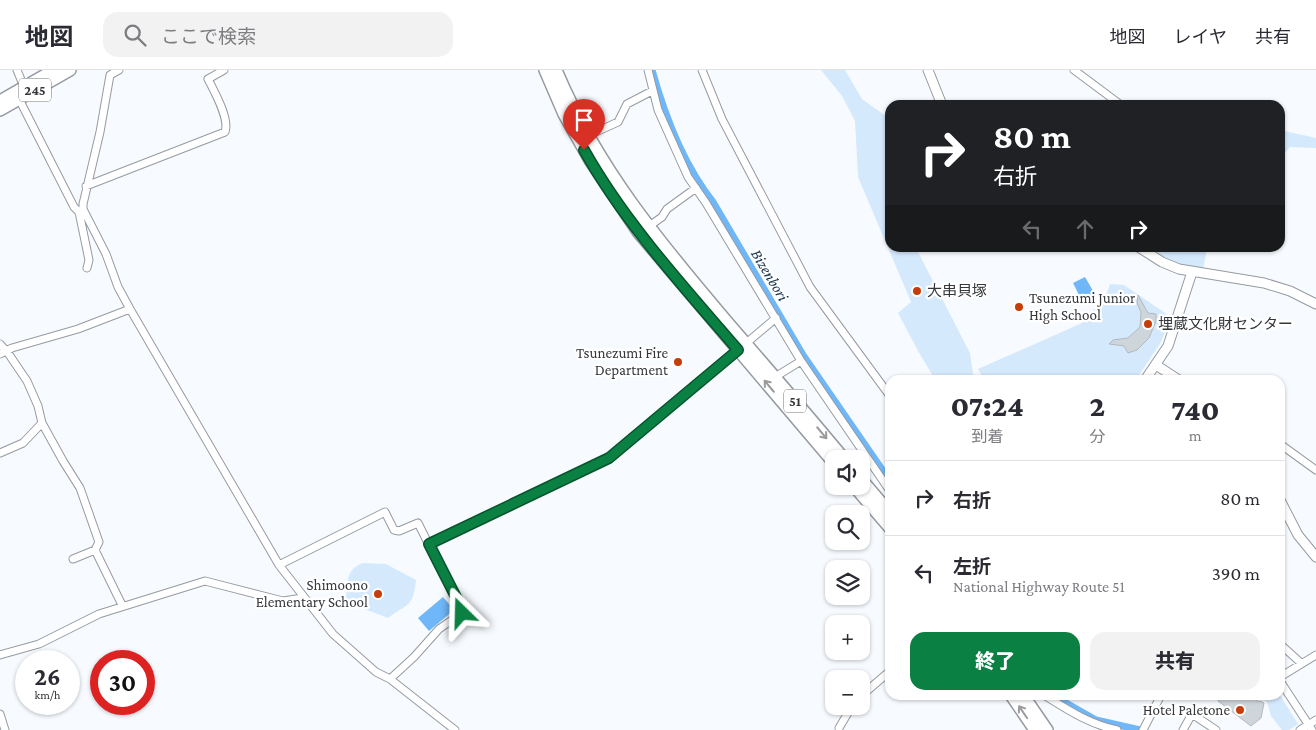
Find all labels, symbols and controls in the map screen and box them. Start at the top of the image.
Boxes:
search box [103,12,453,57]
icon: search [121,21,149,49]
text: 地図 [25,23,73,50]
text: ここで検索 [161,26,256,47]
text: 地図 [1110,27,1146,47]
text: レイヤ [1174,27,1227,47]
text: 共有 [1255,27,1291,47]
road number: 245 [19,78,51,102]
pin [563,99,605,150]
icon: arrive [570,106,598,134]
text: 80 m [993,117,1071,156]
icon: right [910,120,975,185]
text: 右折 [993,164,1037,189]
icon: left [1018,215,1046,243]
icon: ahead [1071,215,1099,243]
icon: right [1124,215,1152,243]
water label: Bizenbori [748,246,792,304]
place label: 大串貝塚 [927,283,987,299]
marker: 大串貝塚 [911,285,923,297]
place label: Tsunezumi Junior High School [1029,290,1136,324]
marker: Tsunezumi Junior High School [1013,301,1025,313]
place label: 埋蔵文化財センター [1158,316,1293,332]
marker: 埋蔵文化財センター [1142,318,1154,330]
place label: Tsunezumi Fire Department [576,345,669,379]
marker: Tsunezumi Fire Department [672,356,684,368]
one-way arrow [763,380,774,393]
text: 07:24 [951,389,1024,422]
text: 2 [1090,389,1105,422]
road number: 51 [784,390,806,412]
text: 740 [1171,393,1219,426]
one-way arrow [817,426,828,439]
text: m [1189,427,1202,444]
text: 到着 [971,428,1003,445]
text: 分 [1089,428,1105,445]
map controls [825,450,870,715]
button: sound [825,450,870,495]
icon: right [910,484,938,512]
text: 80 m [1220,488,1260,509]
text: 右折 [953,490,991,511]
button: search [825,505,870,550]
text: 左折 [953,556,991,577]
icon: left [910,559,938,587]
button: layers [825,560,870,605]
text: 390 m [1212,563,1260,584]
place label: Shimoono Elementary School [256,577,368,611]
text: National Highway Route 51 [953,578,1125,595]
position arrow [435,586,487,638]
marker: Shimoono Elementary School [372,588,384,600]
button: + [825,615,870,660]
button: 終了 [910,632,1080,690]
button: 共有 [1090,632,1260,690]
speed limit sign: 30 [90,650,155,715]
text: 26 [34,663,61,690]
button: − [825,670,870,715]
text: km/h [35,688,60,702]
place label: Hotel Paletone [1143,702,1230,718]
marker: Hotel Paletone [1234,704,1246,716]
one-way arrow [1018,706,1028,720]

